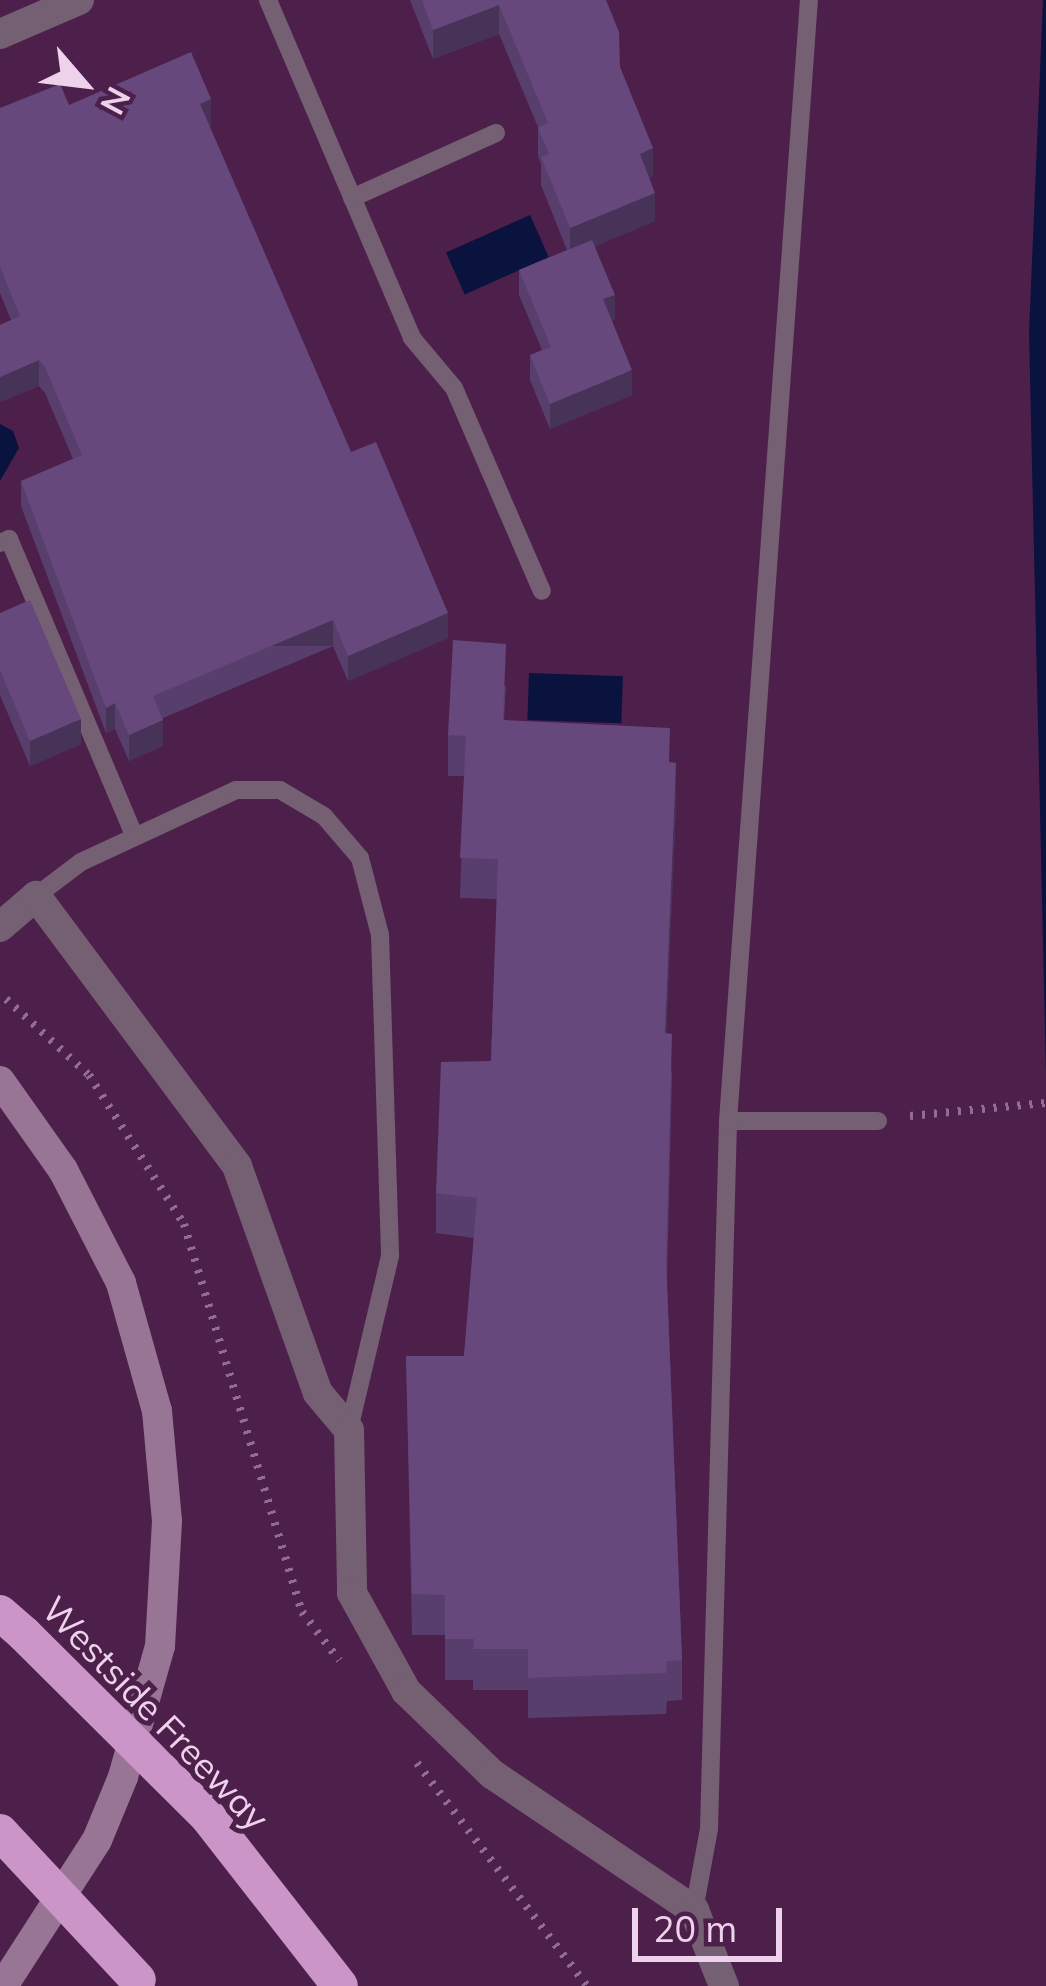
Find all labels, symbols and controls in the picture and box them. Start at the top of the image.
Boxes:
north arrow [24,24,144,144]
text: N [92,81,140,122]
street label: Westside Freeway [34,1587,278,1839]
scale bar [638,1884,788,1958]
text: 20 m [653,1906,737,1951]

